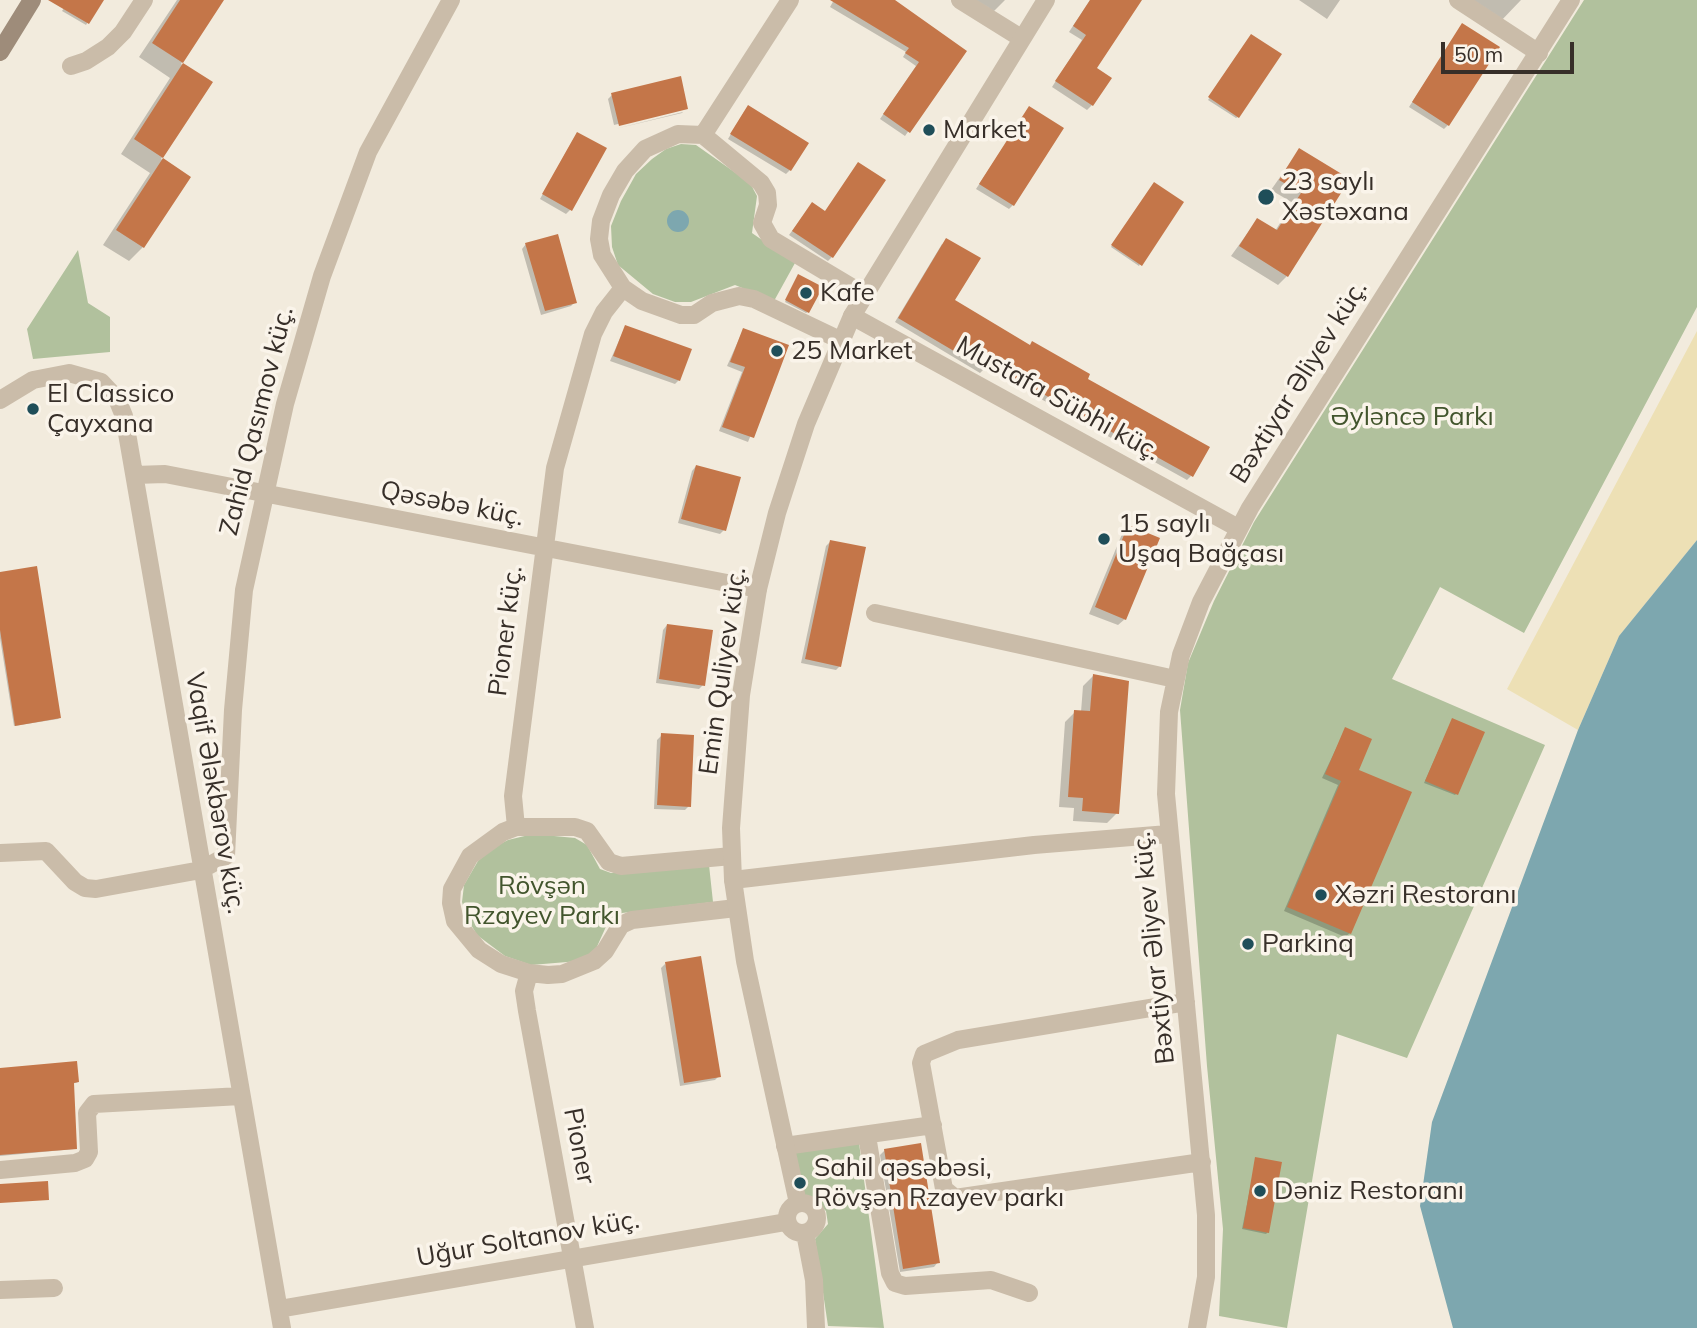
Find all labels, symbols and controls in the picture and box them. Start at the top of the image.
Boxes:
scale bar [1445,28,1578,72]
text: 50 m [1454,41,1503,67]
place label: Market [943,114,1027,146]
marker: Market [921,122,937,138]
place label: 23 saylı Xəstəxana [1282,166,1409,228]
marker: 23 saylı Xəstəxana [1256,187,1276,207]
street label: Bəxtiyar Əliyev küç. [1224,275,1374,489]
place label: Kafe [820,277,875,309]
marker: Kafe [798,285,814,301]
street label: Zahid Qasımov küç. [213,303,301,539]
street label: Mustafa Sübhi küç. [951,330,1165,468]
place label: 25 Market [791,335,913,367]
marker: 25 Market [769,343,785,359]
place label: El Classico Çayxana [47,378,174,440]
marker: El Classico Çayxana [25,401,41,417]
park label: Əyləncə Parkı [1330,401,1494,433]
street label: Qəsəbə küç. [378,475,526,533]
place label: 15 saylı Uşaq Bağçası [1118,508,1284,570]
marker: 15 saylı Uşaq Bağçası [1096,531,1112,547]
street label: Pioner küç. [483,564,529,698]
street label: Emin Quliyev küç. [693,565,753,777]
street label: Vaqif Ələkbərov küç. [178,670,252,916]
street label: Bəxtiyar Əliyev küç. [1126,830,1182,1066]
park label: Rövşən Rzayev Parkı [464,870,620,931]
place label: Xəzri Restoranı [1335,879,1516,911]
marker: Xəzri Restoranı [1313,887,1329,903]
place label: Parkinq [1262,928,1354,960]
marker: Parkinq [1240,936,1256,952]
street label: Pioner [556,1105,602,1187]
place label: Sahil qəsəbəsi, Rövşən Rzayev parkı [814,1152,1064,1214]
marker: Sahil qəsəbəsi, Rövşən Rzayev parkı [792,1175,808,1191]
place label: Dəniz Restoranı [1274,1175,1464,1207]
marker: Dəniz Restoranı [1252,1183,1268,1199]
street label: Uğur Soltanov küç. [414,1204,642,1274]

